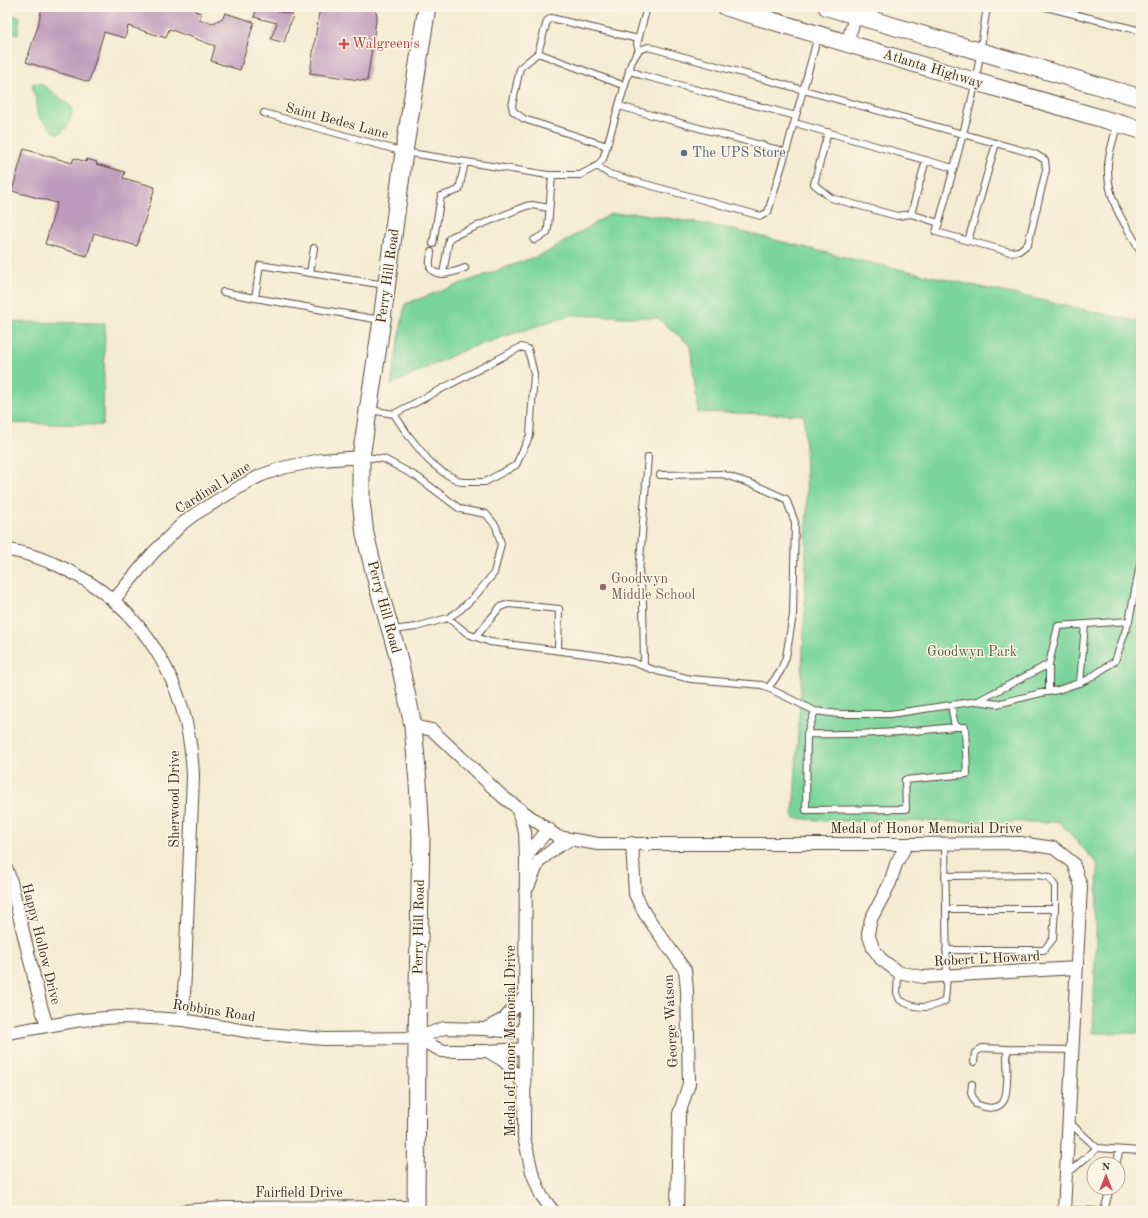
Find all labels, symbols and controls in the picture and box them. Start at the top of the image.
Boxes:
place label: Walgreen's [352,37,420,51]
marker: Walgreen's [339,39,349,49]
street label: Atlanta Highway [881,47,985,91]
street label: Saint Bedes Lane [284,101,390,141]
place label: The UPS Store [692,146,786,160]
marker: The UPS Store [679,148,689,158]
street label: Perry Hill Road [374,228,402,324]
street label: Cardinal Lane [173,459,253,517]
street label: Perry Hill Road [365,559,403,655]
place label: Goodwyn Middle School [611,572,696,602]
marker: Goodwyn Middle School [598,582,608,592]
park label: Goodwyn Park [927,645,1017,659]
street label: Sherwood Drive [168,750,182,848]
street label: Medal of Honor Memorial Drive [830,822,1022,836]
street label: Perry Hill Road [411,879,427,975]
street label: Happy Hollow Drive [19,882,63,1006]
street label: Medal of Honor Memorial Drive [504,945,518,1137]
street label: Robert L Howard [933,949,1041,969]
street label: George Watson [662,974,680,1068]
street label: Robbins Road [171,998,257,1024]
north arrow [1086,1156,1126,1196]
text: N [1102,1162,1111,1173]
street label: Fairfield Drive [255,1186,343,1200]

